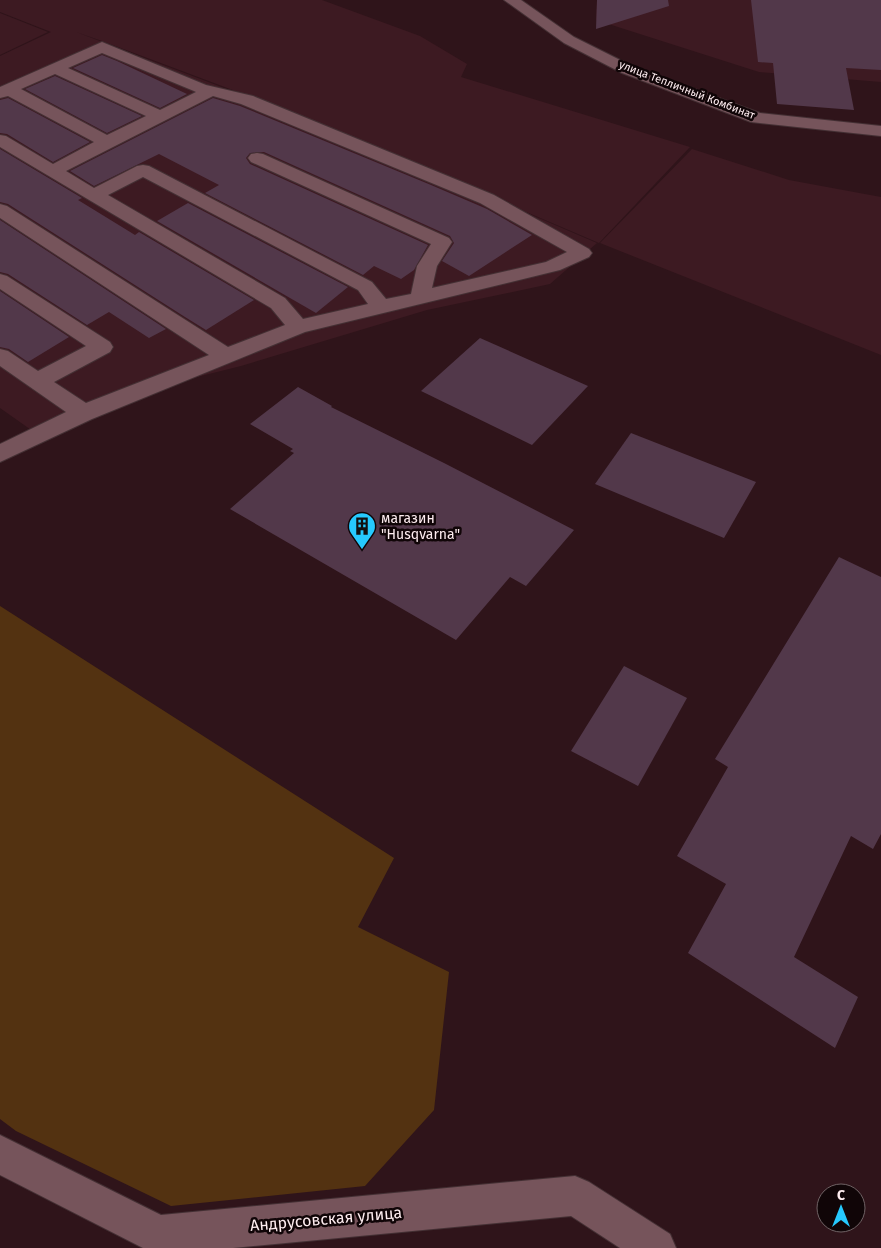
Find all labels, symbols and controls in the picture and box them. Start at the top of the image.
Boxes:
street label: улица Тепличный Комбинат [617,58,757,122]
place label: магазин "Husqvarna" [381,510,460,543]
building icon: магазин "Husqvarna" [347,511,377,550]
north arrow [816,1183,866,1233]
text: С [837,1187,845,1204]
street label: Андрусовская улица [249,1203,403,1235]

